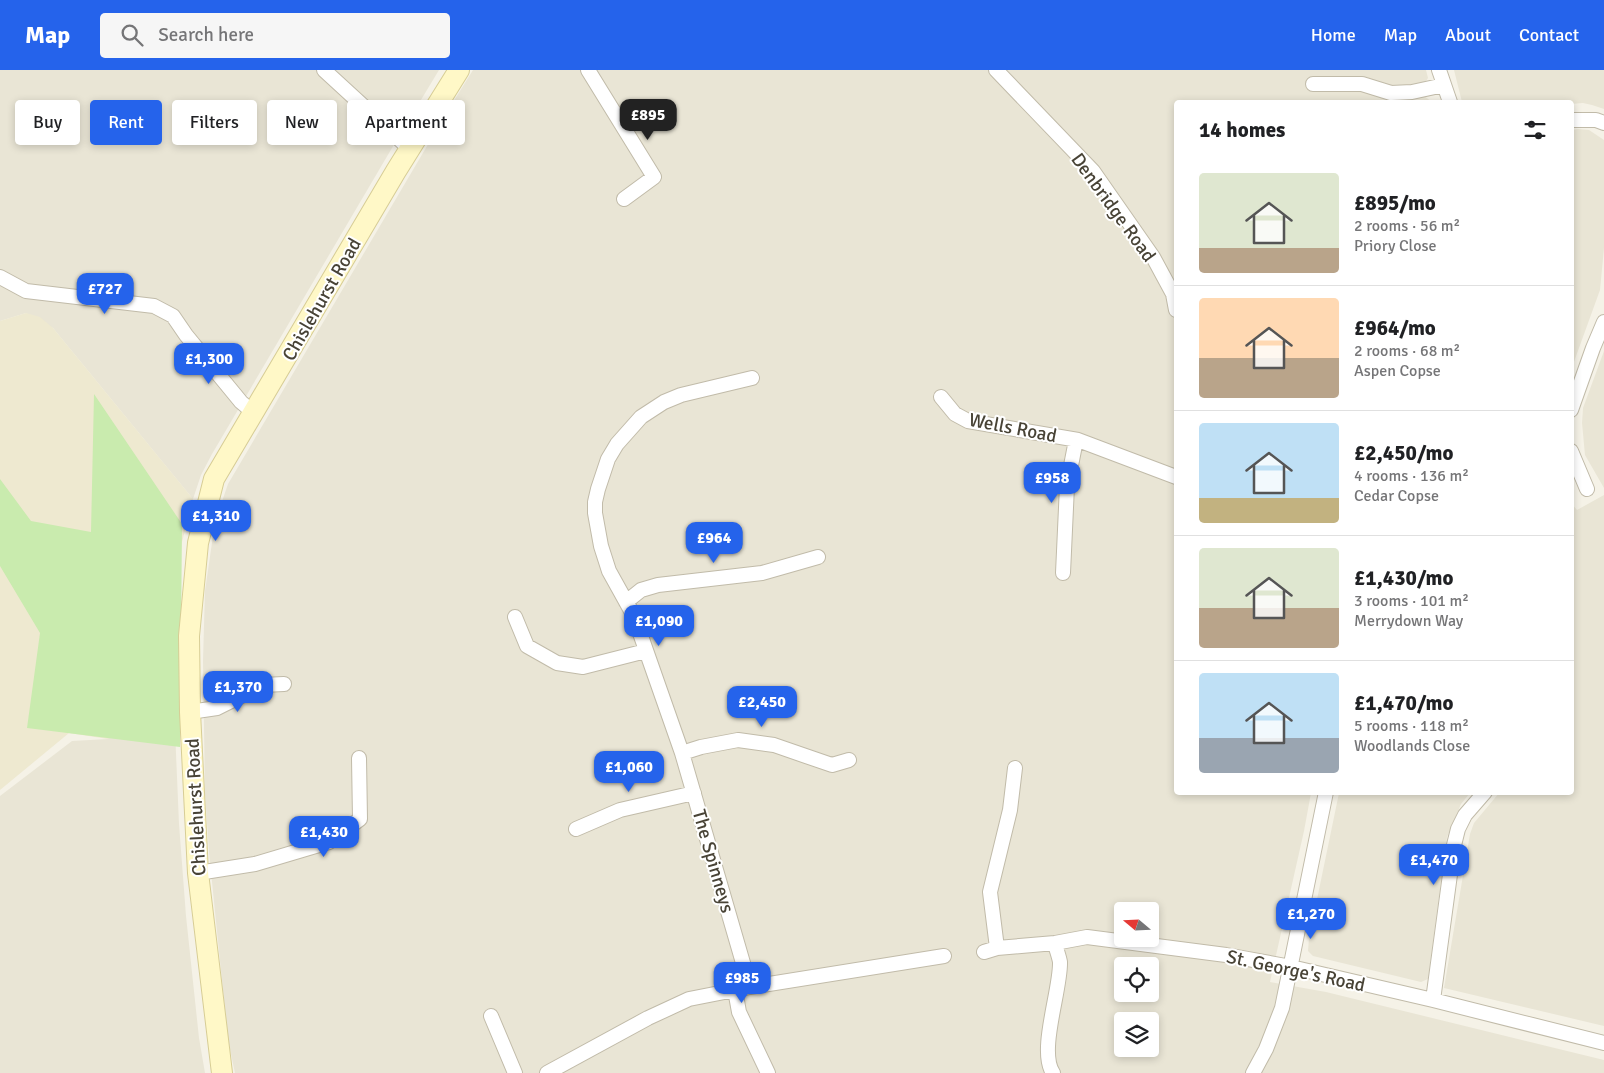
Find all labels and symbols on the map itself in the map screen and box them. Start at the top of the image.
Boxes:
pin: £895 [618,98,678,141]
street label: Denbridge Road [1066,148,1161,267]
street label: Chislehurst Road [277,234,367,365]
pin: £727 [75,272,135,315]
pin: £1,300 [168,342,250,385]
street label: Wells Road [967,408,1059,448]
pin: £958 [1022,462,1082,504]
pin: £1,310 [175,500,257,542]
pin: £964 [684,522,744,564]
pin: £1,090 [618,604,700,647]
pin: £1,370 [197,670,279,713]
pin: £2,450 [721,686,803,728]
street label: Chislehurst Road [180,738,212,876]
pin: £1,060 [588,750,670,793]
street label: The Spinneys [687,807,739,916]
pin: £1,430 [283,816,365,858]
pin: £1,470 [1393,844,1475,886]
pin: £1,270 [1270,898,1352,940]
north arrow [1114,902,1159,948]
street label: St. George's Road [1224,945,1367,997]
pin: £985 [712,962,772,1004]

